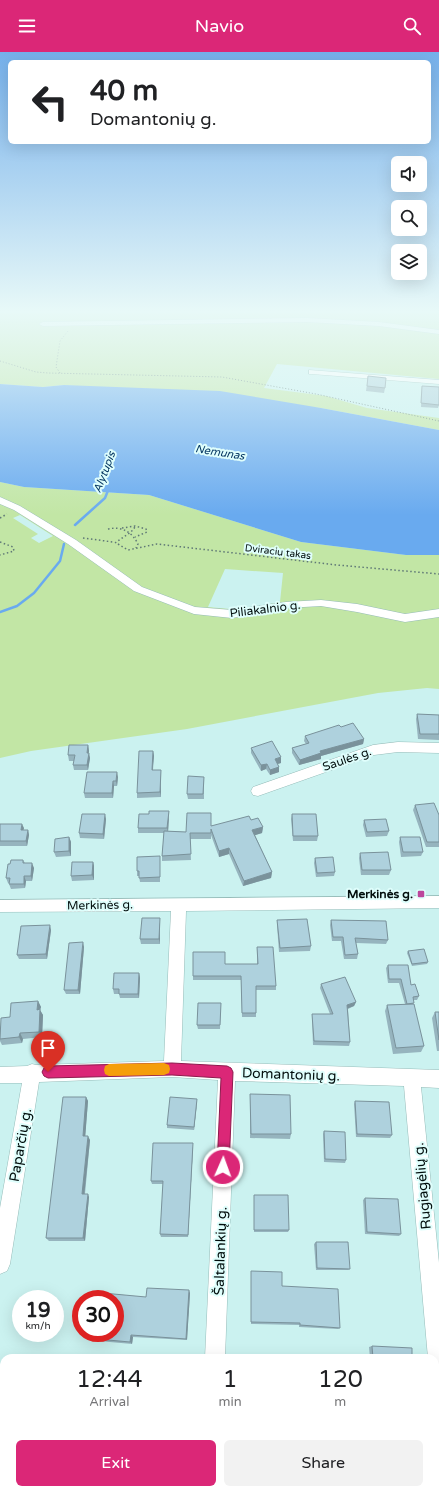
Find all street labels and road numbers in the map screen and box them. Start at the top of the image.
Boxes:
street label: Dviraciu takas [244,542,312,562]
street label: Piliakalnio g. [229,598,301,620]
street label: Saulės g. [321,744,373,774]
street label: Merkinės g. [67,897,133,913]
street label: Domantonių g. [242,1064,340,1085]
street label: Paparčių g. [6,1107,35,1183]
street label: Rugiagėlių g. [410,1142,435,1230]
street label: Šaltalankių g. [210,1206,231,1296]

